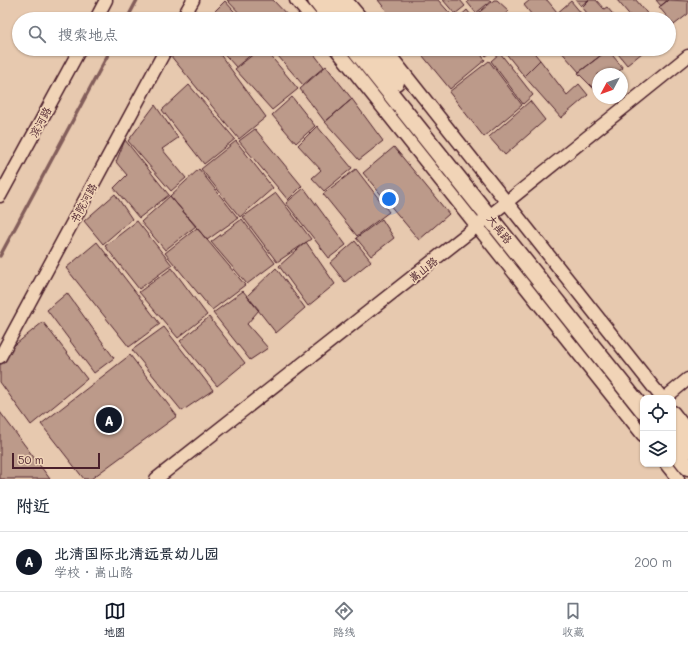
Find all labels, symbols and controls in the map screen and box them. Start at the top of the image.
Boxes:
search box [12,12,676,56]
icon: search [26,23,48,45]
text: 搜索地点 [58,24,118,44]
north arrow [592,68,628,104]
street label: 滨河路 [25,104,55,140]
street label: 书院河路 [66,180,100,226]
your location [379,189,399,209]
street label: 大禹路 [484,211,516,247]
street label: 嵩山路 [405,253,441,285]
map controls [640,395,676,467]
button: locate [640,395,676,431]
pin: A [96,405,122,435]
button: layers [640,431,676,467]
scale bar [12,451,100,470]
text: 50 m [18,452,44,467]
text: 附近 [16,494,50,516]
text: 北清国际北清远景幼儿园 [54,543,219,563]
text: A [24,553,34,570]
text: 200 m [634,553,672,570]
text: 学校 · 嵩山路 [54,563,133,580]
tab: 地图 [104,600,126,639]
tab: 路线 [333,600,355,639]
tab: 收藏 [562,600,584,639]

